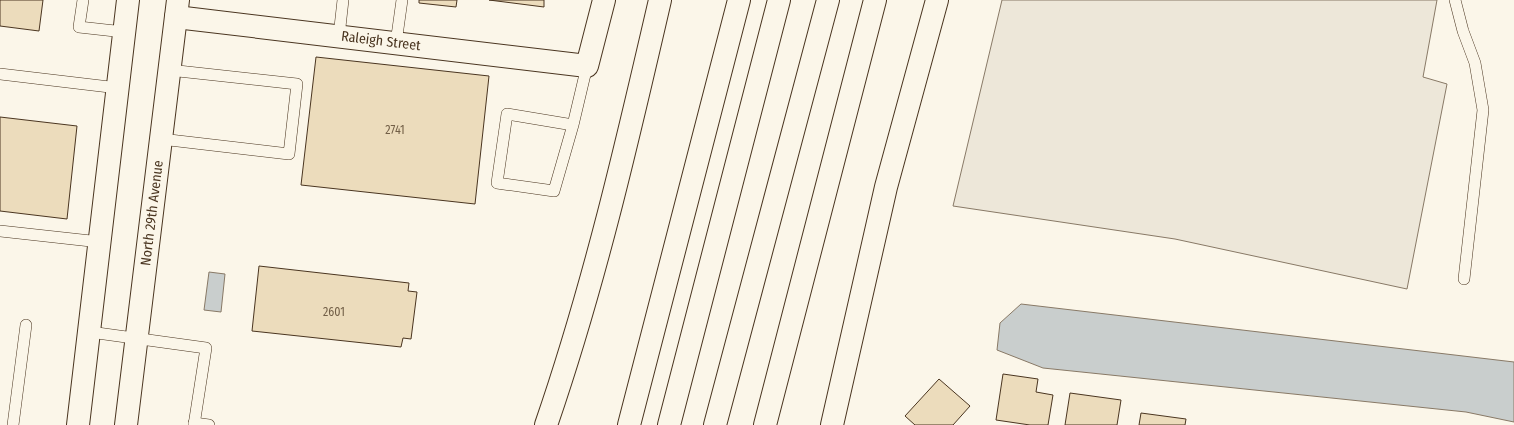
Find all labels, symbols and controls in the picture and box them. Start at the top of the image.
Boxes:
street label: Raleigh Street [340,28,422,54]
house number: 2741 [385,123,405,137]
street label: North 29th Avenue [137,159,167,267]
house number: 2601 [323,305,345,319]

